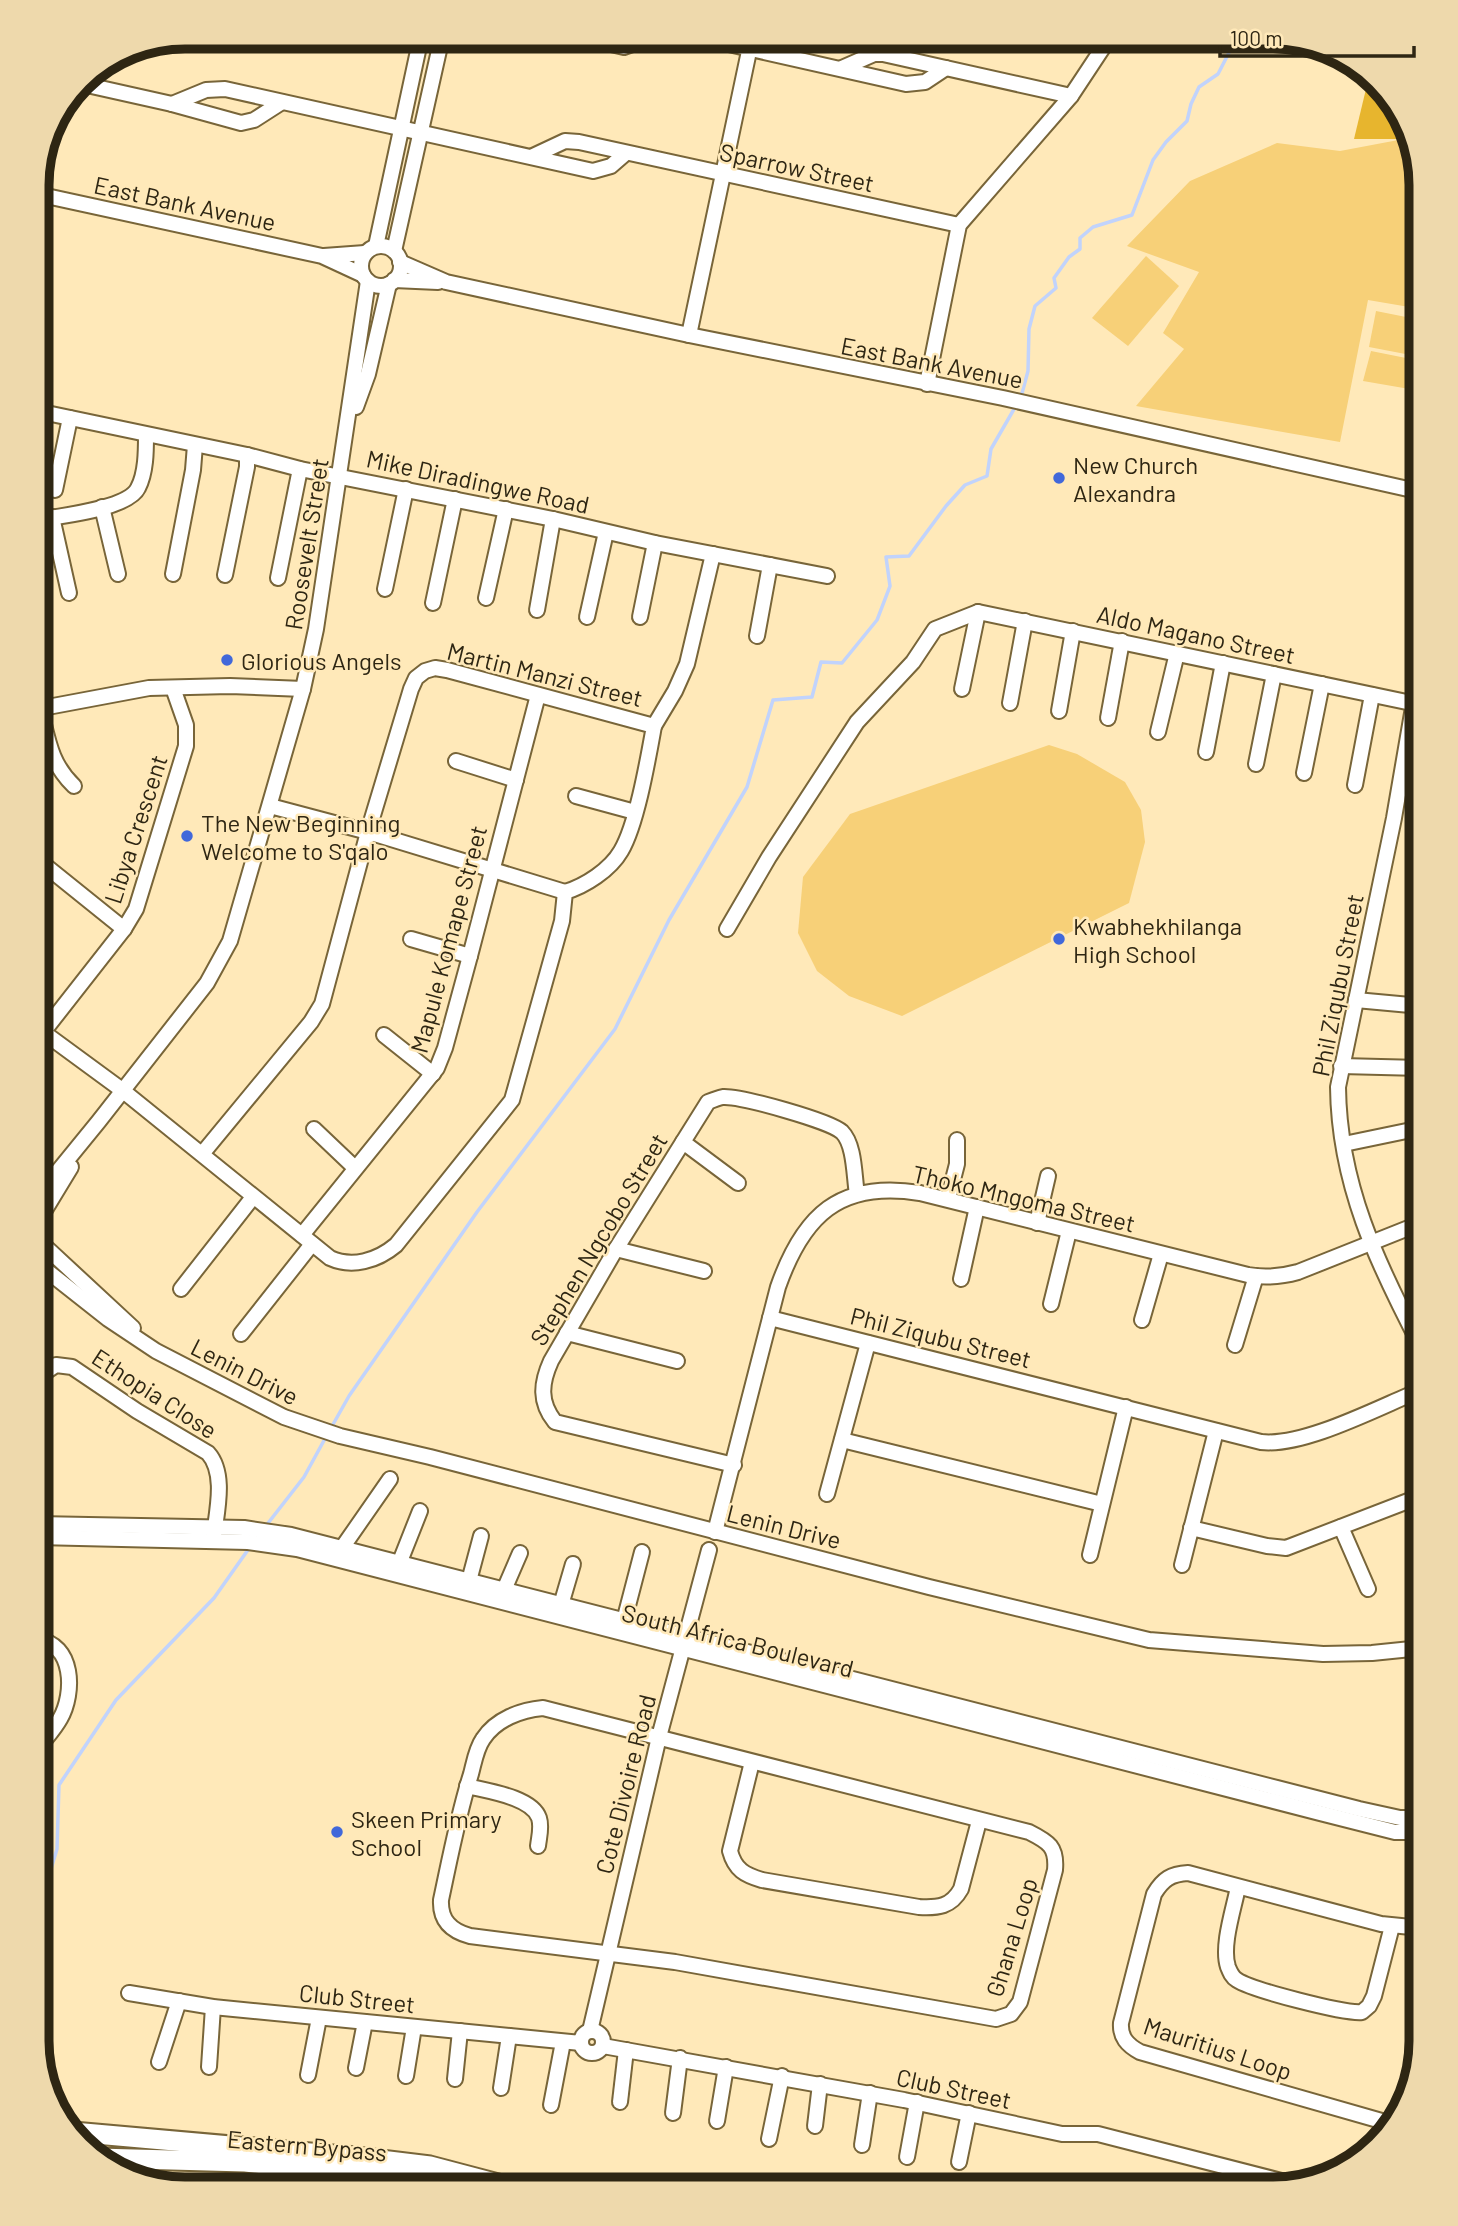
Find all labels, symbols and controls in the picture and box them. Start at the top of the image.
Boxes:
scale bar [1220,14,1414,58]
text: 100 m [1230,25,1283,50]
street label: Sparrow Street [717,136,877,198]
street label: East Bank Avenue [91,170,279,236]
street label: East Bank Avenue [838,330,1026,394]
street label: Mike Diradingwe Road [364,443,592,519]
place label: New Church Alexandra [1073,450,1198,507]
street label: Roosevelt Street [278,456,334,632]
marker: New Church Alexandra [1051,470,1067,486]
street label: Aldo Magano Street [1094,599,1298,669]
street label: Martin Manzi Street [444,636,646,712]
place label: Glorious Angels [241,646,402,675]
marker: Glorious Angels [219,652,235,668]
street label: Libya Crescent [97,751,173,907]
place label: The New Beginning Welcome to S'qalo [201,808,400,865]
street label: Mapule Komape Street [404,822,492,1056]
marker: The New Beginning Welcome to S'qalo [179,828,195,844]
street label: Phil Ziqubu Street [1305,891,1369,1079]
place label: Kwabhekhilanga High School [1073,911,1242,968]
marker: Kwabhekhilanga High School [1051,931,1067,947]
street label: Stephen Ngcobo Street [523,1128,673,1350]
street label: Thoko Mngoma Street [910,1158,1138,1238]
street label: Phil Ziqubu Street [848,1301,1034,1373]
street label: Lenin Drive [186,1332,304,1410]
street label: Ethopia Close [87,1342,223,1444]
street label: Lenin Drive [724,1498,844,1554]
street label: South Africa Boulevard [619,1597,857,1683]
street label: Cote Divoire Road [589,1691,661,1877]
place label: Skeen Primary School [351,1804,502,1861]
marker: Skeen Primary School [329,1824,345,1840]
street label: Ghana Loop [979,1874,1043,2000]
street label: Club Street [298,1977,416,2019]
street label: Mauritius Loop [1140,2010,1296,2086]
street label: Club Street [894,2062,1014,2114]
street label: Eastern Bypass [226,2124,388,2166]

